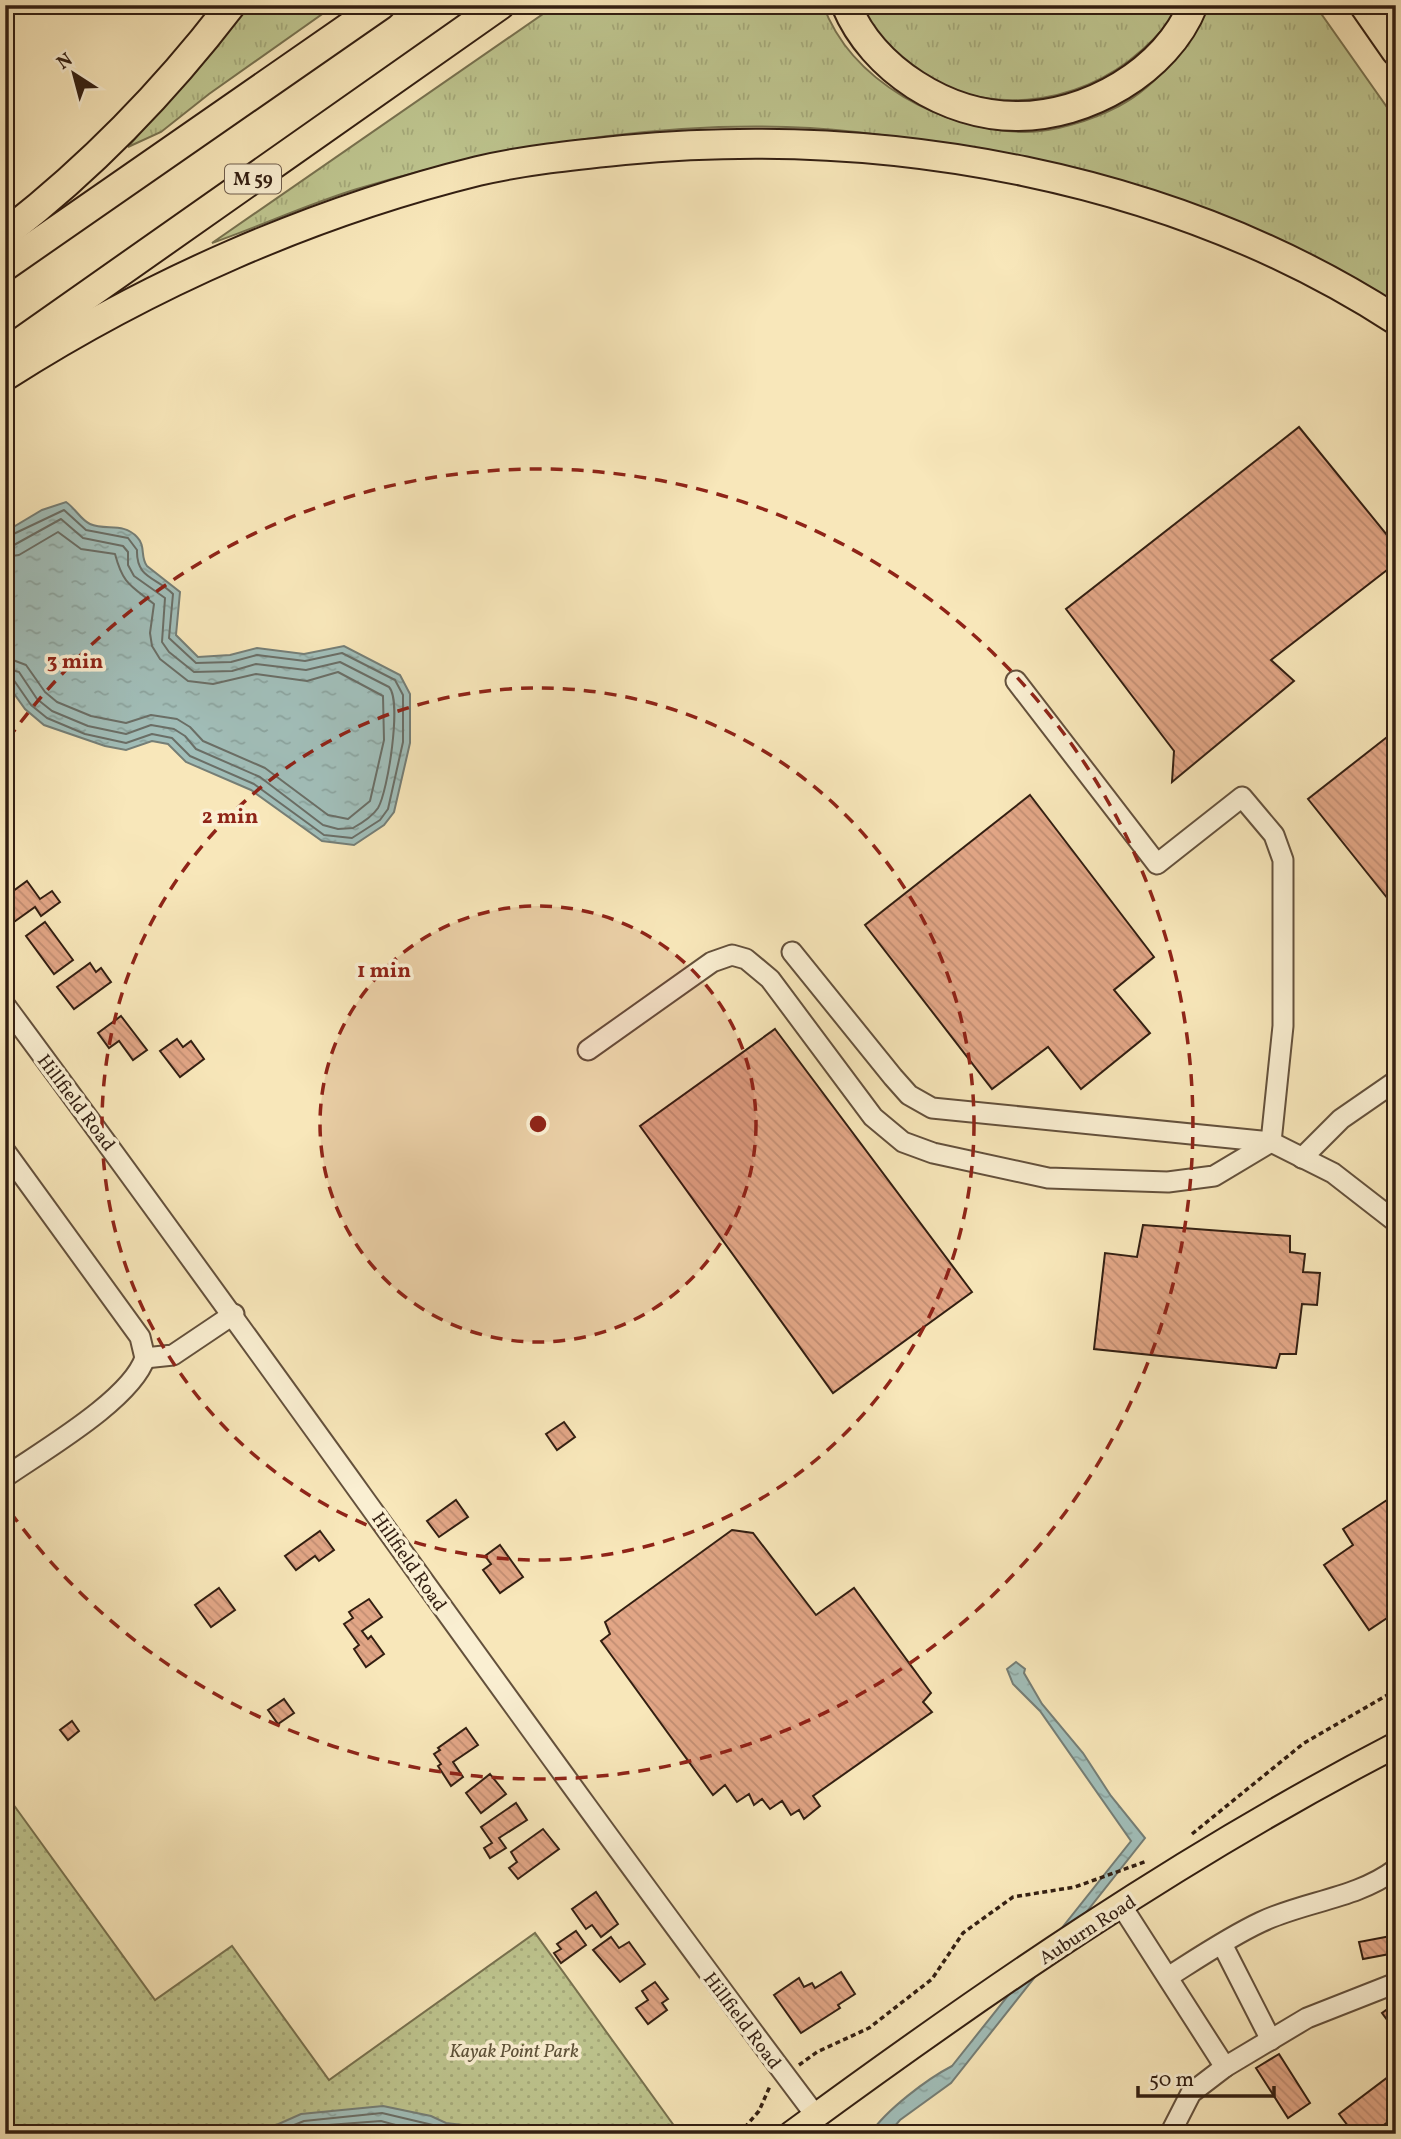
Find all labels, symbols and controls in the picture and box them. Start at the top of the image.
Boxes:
north arrow [38,38,108,108]
text: N [52,47,79,76]
road number: M 59 [225,164,281,194]
text: 3 min [47,648,103,677]
text: 2 min [202,803,258,832]
text: 1 min [357,957,411,986]
street label: Hillfield Road [30,1049,121,1157]
centre of rings [526,1112,550,1136]
street label: Hillfield Road [365,1507,452,1617]
street label: Auburn Road [1035,1890,1142,1972]
street label: Hillfield Road [696,1967,787,2075]
park label: Kayak Point Park [449,2039,579,2065]
scale bar [1138,2055,1275,2099]
text: 50 m [1149,2066,1194,2095]

